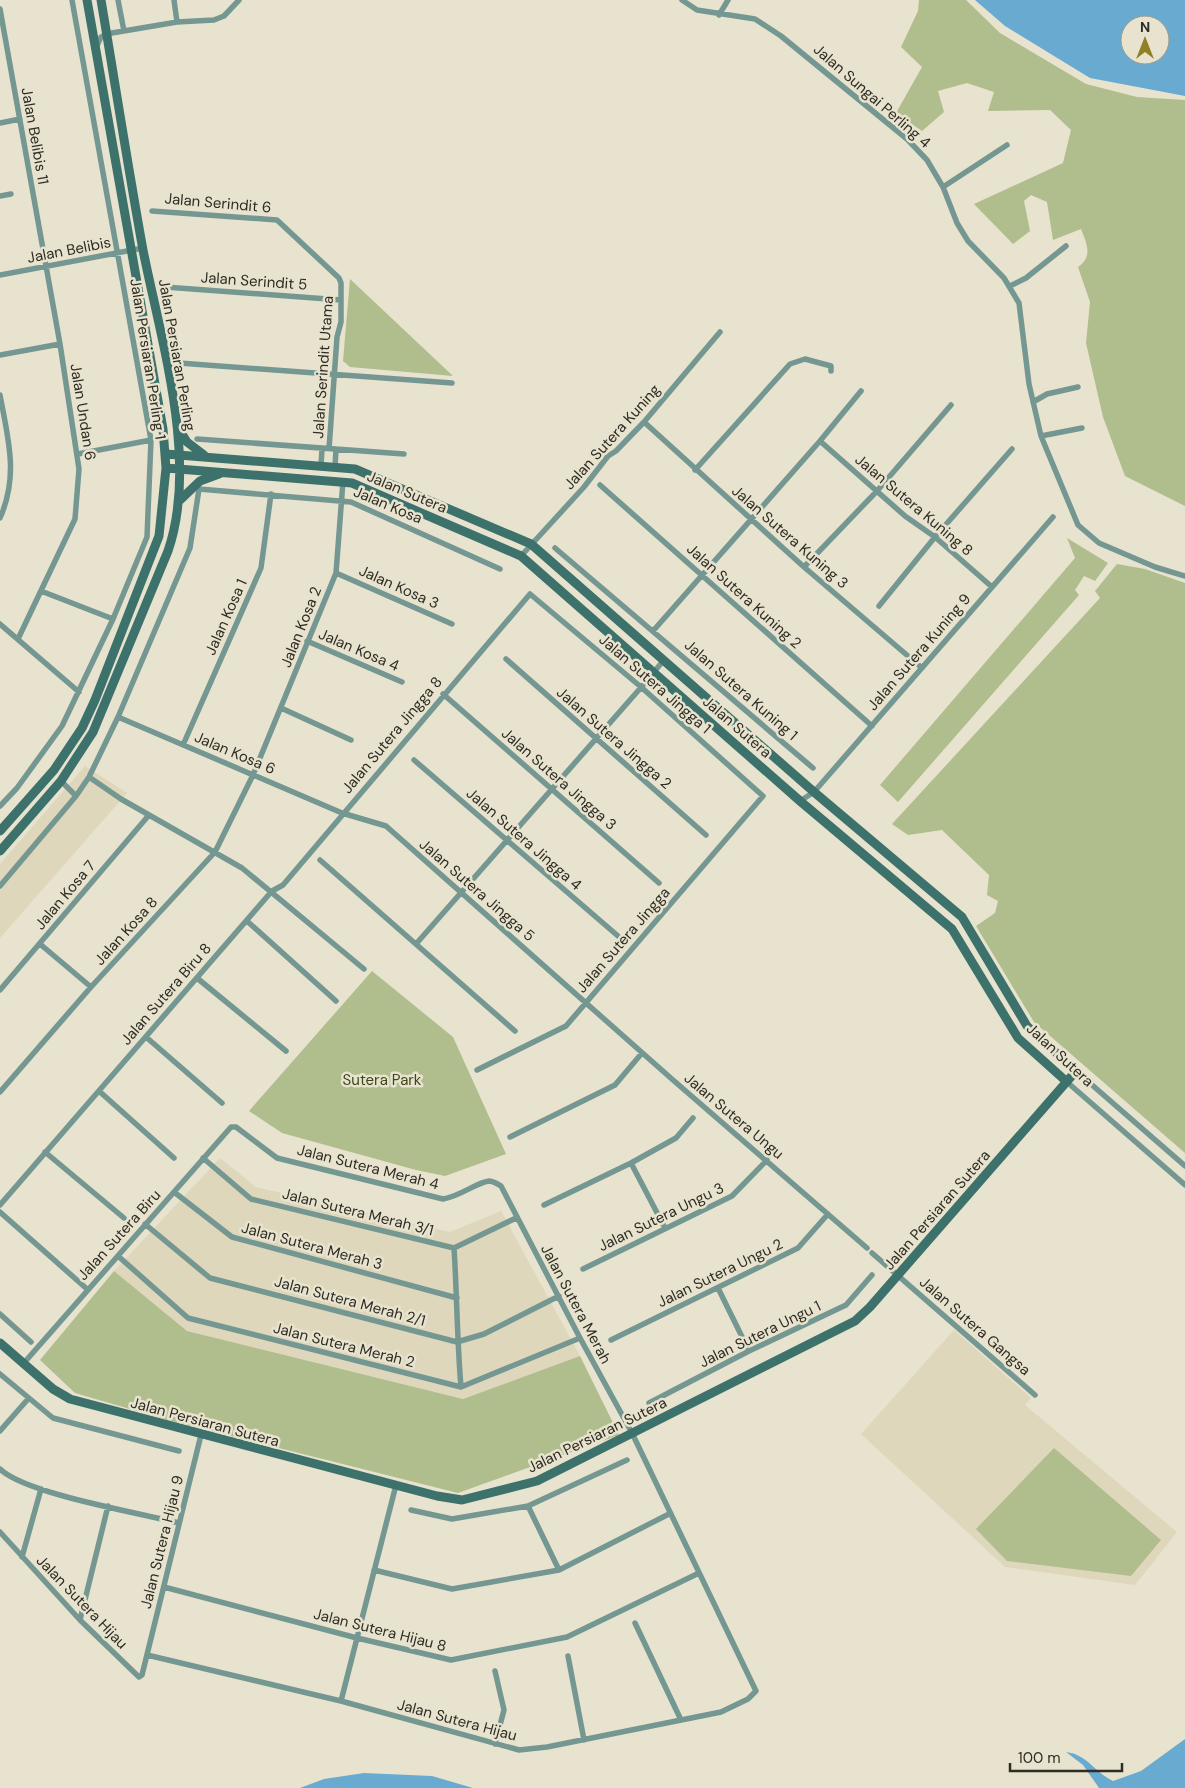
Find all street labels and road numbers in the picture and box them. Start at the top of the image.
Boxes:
street label: Jalan Sungai Perling 4 [809,40,935,152]
street label: Jalan Belibis 11 [17,86,53,186]
street label: Jalan Serindit 6 [164,188,272,218]
street label: Jalan Belibis [25,232,113,268]
street label: Jalan Serindit 5 [200,267,308,295]
street label: Jalan Persiaran Perling 1 [125,277,171,441]
street label: Jalan Persiaran Perling [154,277,200,433]
street label: Jalan Serindit Utama [308,295,338,439]
street label: Jalan Undan 6 [65,362,101,462]
street label: Jalan Sutera Kuning [559,380,665,494]
street label: Jalan Sutera Kuning 8 [851,450,977,560]
street label: Jalan Sutera [364,466,450,518]
street label: Jalan Sutera Kuning 3 [728,481,852,593]
street label: Jalan Kosa [351,482,425,528]
street label: Jalan Sutera Kuning 2 [682,539,806,653]
street label: Jalan Kosa 3 [356,560,442,614]
street label: Jalan Kosa 1 [200,576,252,658]
street label: Jalan Kosa 2 [276,584,326,670]
street label: Jalan Sutera Kuning 9 [863,589,975,715]
street label: Jalan Kosa 4 [316,624,402,676]
street label: Jalan Sutera Jingga 1 [595,630,715,738]
street label: Jalan Sutera Kuning 1 [681,636,801,744]
street label: Jalan Sutera Jingga 8 [337,672,447,798]
street label: Jalan Sutera Jingga 2 [552,682,676,794]
street label: Jalan Sutera [699,692,775,762]
street label: Jalan Sutera Jingga 3 [497,723,621,835]
street label: Jalan Kosa 6 [191,727,279,779]
street label: Jalan Sutera Jingga 4 [462,783,586,895]
street label: Jalan Sutera Jingga 5 [415,834,539,946]
street label: Jalan Kosa 7 [30,856,100,934]
street label: Jalan Sutera Jingga [572,883,674,997]
street label: Jalan Kosa 8 [90,892,162,970]
street label: Jalan Sutera Biru 8 [116,939,216,1049]
street label: Jalan Sutera [1022,1019,1098,1091]
street label: Jalan Sutera Ungu [680,1068,788,1164]
street label: Jalan Sutera Merah 4 [295,1140,441,1194]
street label: Jalan Persiaran Sutera [879,1146,995,1274]
street label: Jalan Sutera Ungu 3 [595,1178,727,1256]
street label: Jalan Sutera Merah 3/1 [280,1184,436,1240]
street label: Jalan Sutera Biru [73,1185,165,1285]
street label: Jalan Sutera Merah 3 [239,1218,385,1274]
street label: Jalan Sutera Ungu 2 [654,1234,786,1312]
street label: Jalan Sutera Merah [536,1241,616,1367]
street label: Jalan Sutera Merah 2/1 [272,1271,428,1331]
street label: Jalan Sutera Gangsa [915,1272,1035,1380]
street label: Jalan Sutera Ungu 1 [696,1296,824,1372]
street label: Jalan Sutera Merah 2 [271,1318,417,1372]
street label: Jalan Persiaran Sutera [524,1392,670,1478]
street label: Jalan Persiaran Sutera [129,1393,281,1451]
street label: Jalan Sutera Hijau 9 [136,1473,188,1611]
street label: Jalan Sutera Hijau [32,1551,132,1653]
street label: Jalan Sutera Hijau 8 [311,1604,449,1656]
street label: Jalan Sutera Hijau [395,1694,519,1746]

